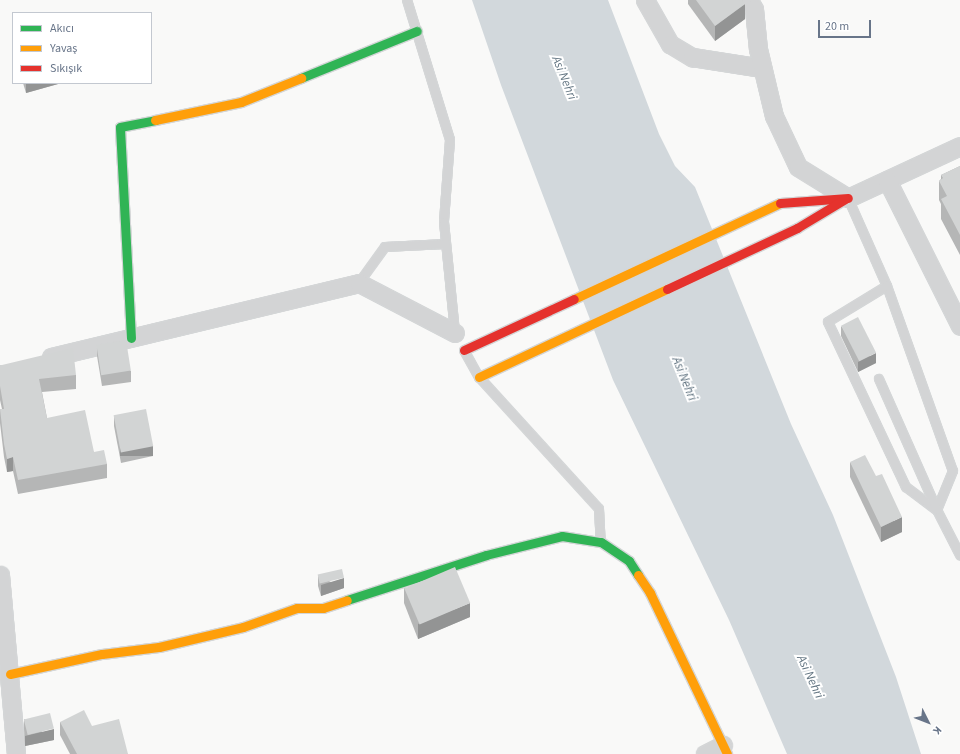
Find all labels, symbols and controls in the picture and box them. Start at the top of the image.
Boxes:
legend [12,12,152,84]
scale bar [820,12,873,38]
text: 20 m [825,18,849,35]
text: Akıcı [50,20,74,37]
text: Yavaş [50,40,77,57]
water label: Asi Nehri [548,54,580,102]
text: Sıkışık [50,60,82,77]
water label: Asi Nehri [668,355,700,403]
water label: Asi Nehri [793,653,827,701]
north arrow [908,702,948,742]
text: K [929,723,945,738]

